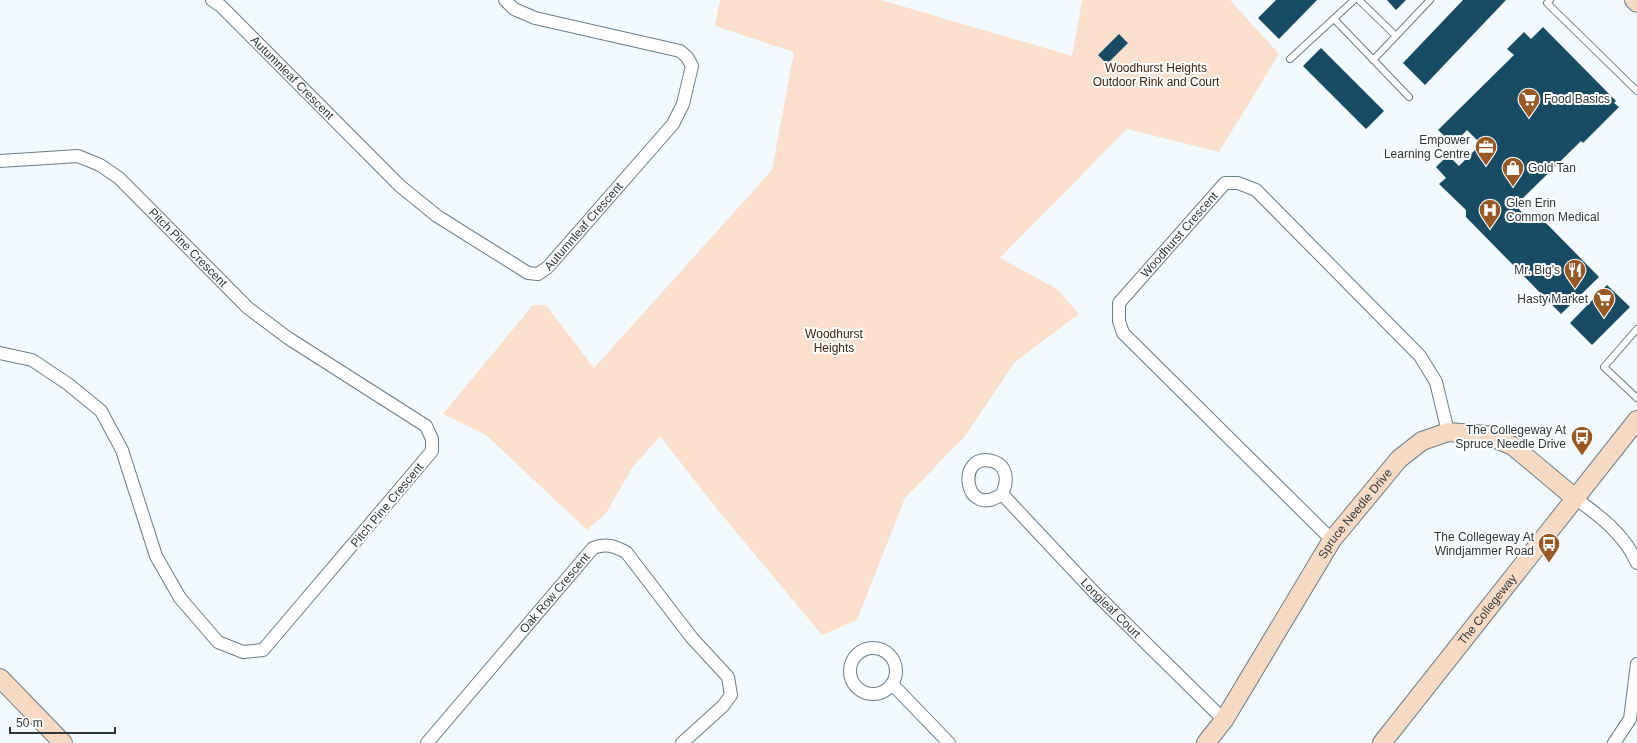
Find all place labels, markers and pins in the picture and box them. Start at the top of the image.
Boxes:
supermarket icon: Food Basics [1516,86,1542,119]
place label: Food Basics [1544,92,1610,106]
place label: Empower Learning Centre [1384,133,1470,161]
office icon: Empower Learning Centre [1473,134,1499,167]
shop icon: Gold Tan [1500,155,1526,188]
place label: Gold Tan [1528,161,1576,175]
place label: Glen Erin Common Medical [1506,196,1599,224]
hospital icon: Glen Erin Common Medical [1477,197,1503,230]
restaurant icon: Mr. Big's [1562,257,1588,290]
place label: Mr. Big's [1514,263,1560,277]
supermarket icon: Hasty Market [1591,286,1617,319]
place label: Hasty Market [1517,292,1589,306]
place label: The Collegeway At Spruce Needle Drive [1455,423,1567,451]
bus stop icon: The Collegeway At Spruce Needle Drive [1569,424,1595,457]
place label: The Collegeway At Windjammer Road [1434,530,1535,558]
bus stop icon: The Collegeway At Windjammer Road [1536,531,1562,564]

